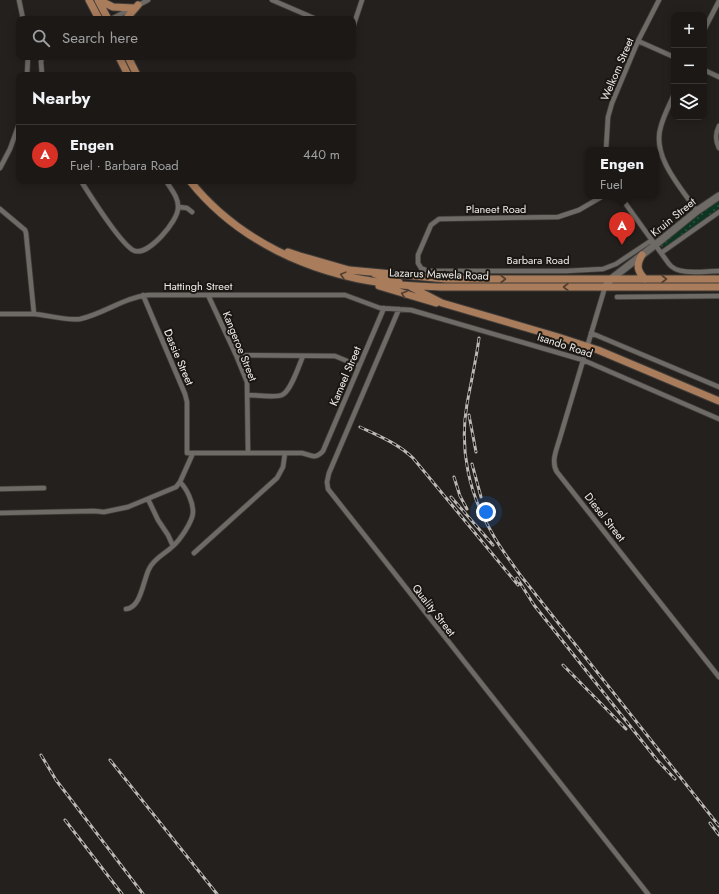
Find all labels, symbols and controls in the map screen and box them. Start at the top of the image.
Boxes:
map controls [671,12,707,120]
button: + [671,12,707,48]
search box [16,16,356,60]
icon: search [30,27,52,49]
text: Search here [62,27,138,49]
street label: Welkom Street [597,35,638,103]
button: − [671,48,707,84]
button: layers [671,84,707,120]
text: Nearby [32,86,90,110]
text: Engen [70,134,114,156]
text: A [40,145,50,164]
text: 440 m [303,145,340,164]
popup [585,147,659,199]
text: Engen [600,153,644,175]
text: Fuel · Barbara Road [70,156,179,175]
text: Fuel [600,175,623,194]
street label: Kruin Street [647,194,699,240]
street label: Planeet Road [466,201,526,217]
pin: A [609,212,635,245]
street label: Barbara Road [507,252,569,268]
street label: Lazarus Mawela Road [389,264,489,284]
one-way arrow [339,271,346,280]
one-way arrow [500,275,506,283]
one-way arrow [661,275,667,283]
street label: Hattingh Street [164,278,233,294]
one-way arrow [563,283,569,291]
one-way arrow [401,290,408,299]
street label: Kangeroe Street [219,309,261,384]
street label: Dassie Street [160,326,198,388]
street label: Isando Road [535,329,595,361]
street label: Kameel Street [325,343,365,408]
street label: Diesel Street [581,489,629,545]
your location [476,502,496,522]
street label: Quality Street [409,581,460,640]

